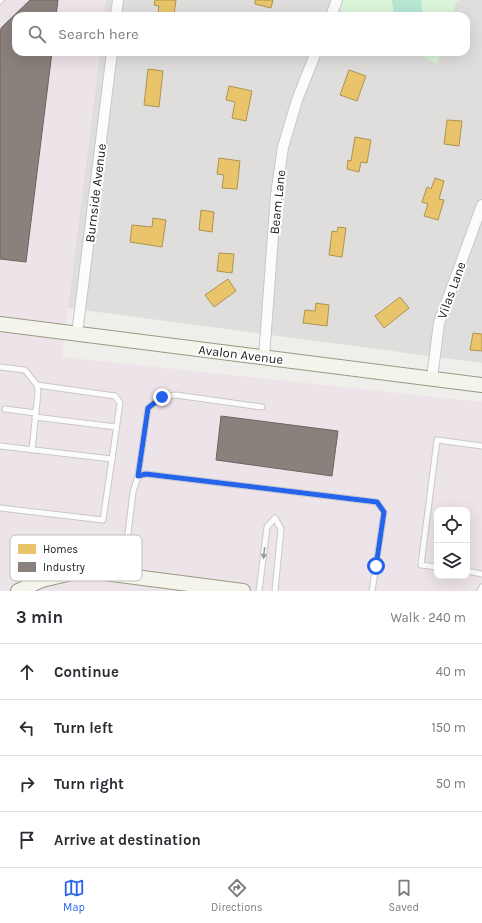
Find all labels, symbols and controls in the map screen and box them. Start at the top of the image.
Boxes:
search box [12,12,470,56]
icon: search [26,23,48,45]
text: Search here [58,25,139,43]
street label: Burnside Avenue [82,142,109,243]
street label: Beam Lane [267,169,288,235]
street label: Vilas Lane [434,259,469,321]
street label: Avalon Avenue [198,342,285,367]
route end [153,388,171,406]
map controls [434,507,470,579]
button: locate [434,507,470,543]
legend [10,535,142,581]
text: Homes [43,543,78,556]
button: layers [434,543,470,579]
one-way arrow [260,547,267,559]
route start [367,557,385,575]
text: Industry [43,561,85,574]
text: 3 min [16,607,63,627]
text: Walk · 240 m [390,610,466,625]
icon: ahead [16,661,38,683]
text: Continue [54,663,119,681]
text: 40 m [436,664,466,679]
icon: left [16,717,38,739]
text: Turn left [54,719,113,737]
text: 150 m [431,720,466,735]
icon: right [16,773,38,795]
text: Turn right [54,775,124,793]
text: 50 m [436,776,466,791]
icon: arrive [16,829,38,851]
text: Arrive at destination [54,831,201,849]
tab: Map [63,877,85,914]
tab: Directions [211,877,263,914]
tab: Saved [389,877,419,914]

